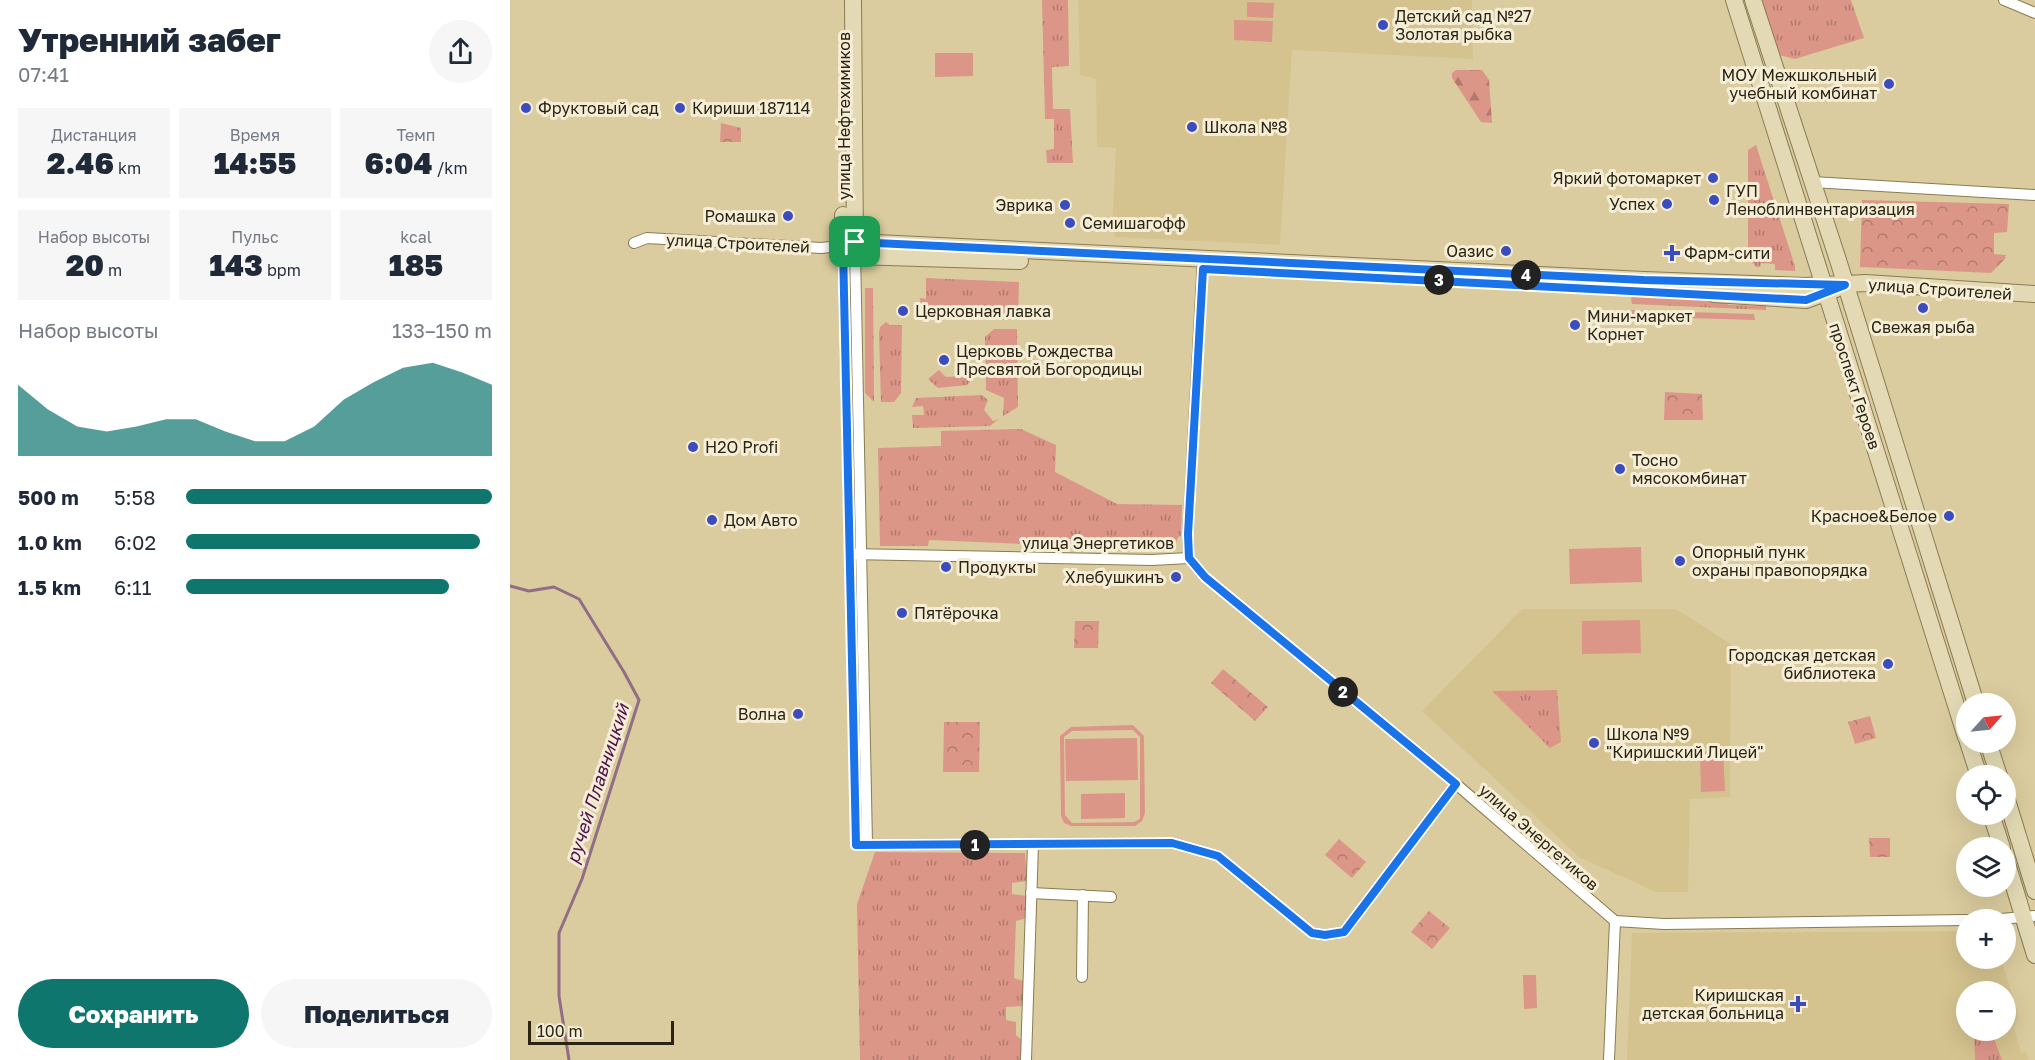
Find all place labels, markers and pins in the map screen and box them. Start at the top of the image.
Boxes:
place label: Детский сад №27 Золотая рыбка [1395,6,1531,44]
marker: Детский сад №27 Золотая рыбка [1376,18,1390,32]
place label: МОУ Межшкольный учебный комбинат [1721,65,1877,103]
marker: МОУ Межшкольный учебный комбинат [1882,77,1896,91]
place label: Фруктовый сад [538,98,659,118]
place label: Кириши 187114 [692,98,811,118]
marker: Фруктовый сад [519,101,533,115]
marker: Кириши 187114 [673,101,687,115]
place label: Школа №8 [1204,117,1288,137]
marker: Школа №8 [1185,120,1199,134]
place label: Яркий фотомаркет [1553,168,1701,188]
marker: Яркий фотомаркет [1706,171,1720,185]
place label: ГУП Леноблинвентаризация [1726,181,1915,219]
marker: ГУП Леноблинвентаризация [1707,193,1721,207]
place label: Успех [1609,194,1655,214]
place label: Эврика [995,195,1053,215]
marker: Успех [1660,197,1674,211]
marker: Эврика [1058,198,1072,212]
place label: Ромашка [704,206,776,226]
marker: Ромашка [781,209,795,223]
place label: Семишагофф [1082,213,1186,233]
pin [829,216,880,267]
marker: Семишагофф [1063,216,1077,230]
place label: Оазис [1446,241,1494,261]
place label: Фарм-сити [1684,243,1770,263]
marker: Оазис [1499,244,1513,258]
marker: Фарм-сити [1665,246,1679,260]
pin: 4 [1511,260,1541,290]
pin: 3 [1424,265,1454,295]
place label: Церковная лавка [915,301,1051,321]
marker: Свежая рыба [1916,301,1930,315]
marker: Церковная лавка [896,304,910,318]
place label: Мини-маркет Корнет [1587,306,1693,344]
place label: Свежая рыба [1871,317,1975,337]
marker: Мини-маркет Корнет [1568,318,1582,332]
place label: Церковь Рождества Пресвятой Богородицы [956,341,1142,379]
marker: Церковь Рождества Пресвятой Богородицы [937,353,951,367]
place label: H2O Profi [705,437,778,457]
marker: H2O Profi [686,440,700,454]
place label: Тосно мясокомбинат [1632,450,1747,488]
marker: Тосно мясокомбинат [1613,462,1627,476]
place label: Красное&Белое [1811,506,1937,526]
marker: Красное&Белое [1942,509,1956,523]
place label: Дом Авто [724,510,798,530]
marker: Дом Авто [705,513,719,527]
place label: Опорный пунк охраны правопорядка [1692,542,1867,580]
marker: Опорный пунк охраны правопорядка [1673,554,1687,568]
place label: Продукты [958,557,1036,577]
marker: Продукты [939,560,953,574]
place label: Хлебушкинъ [1065,567,1164,587]
marker: Хлебушкинъ [1169,570,1183,584]
place label: Пятёрочка [914,603,998,623]
marker: Пятёрочка [895,606,909,620]
place label: Городская детская библиотека [1728,645,1876,683]
marker: Городская детская библиотека [1881,657,1895,671]
pin: 2 [1328,677,1358,707]
place label: Волна [738,704,786,724]
marker: Волна [791,707,805,721]
place label: Школа №9 "Киришский Лицей" [1606,724,1764,762]
marker: Школа №9 "Киришский Лицей" [1587,736,1601,750]
pin: 1 [960,830,990,860]
place label: Киришская детская больница [1642,985,1784,1023]
marker: Киришская детская больница [1789,995,1807,1013]

